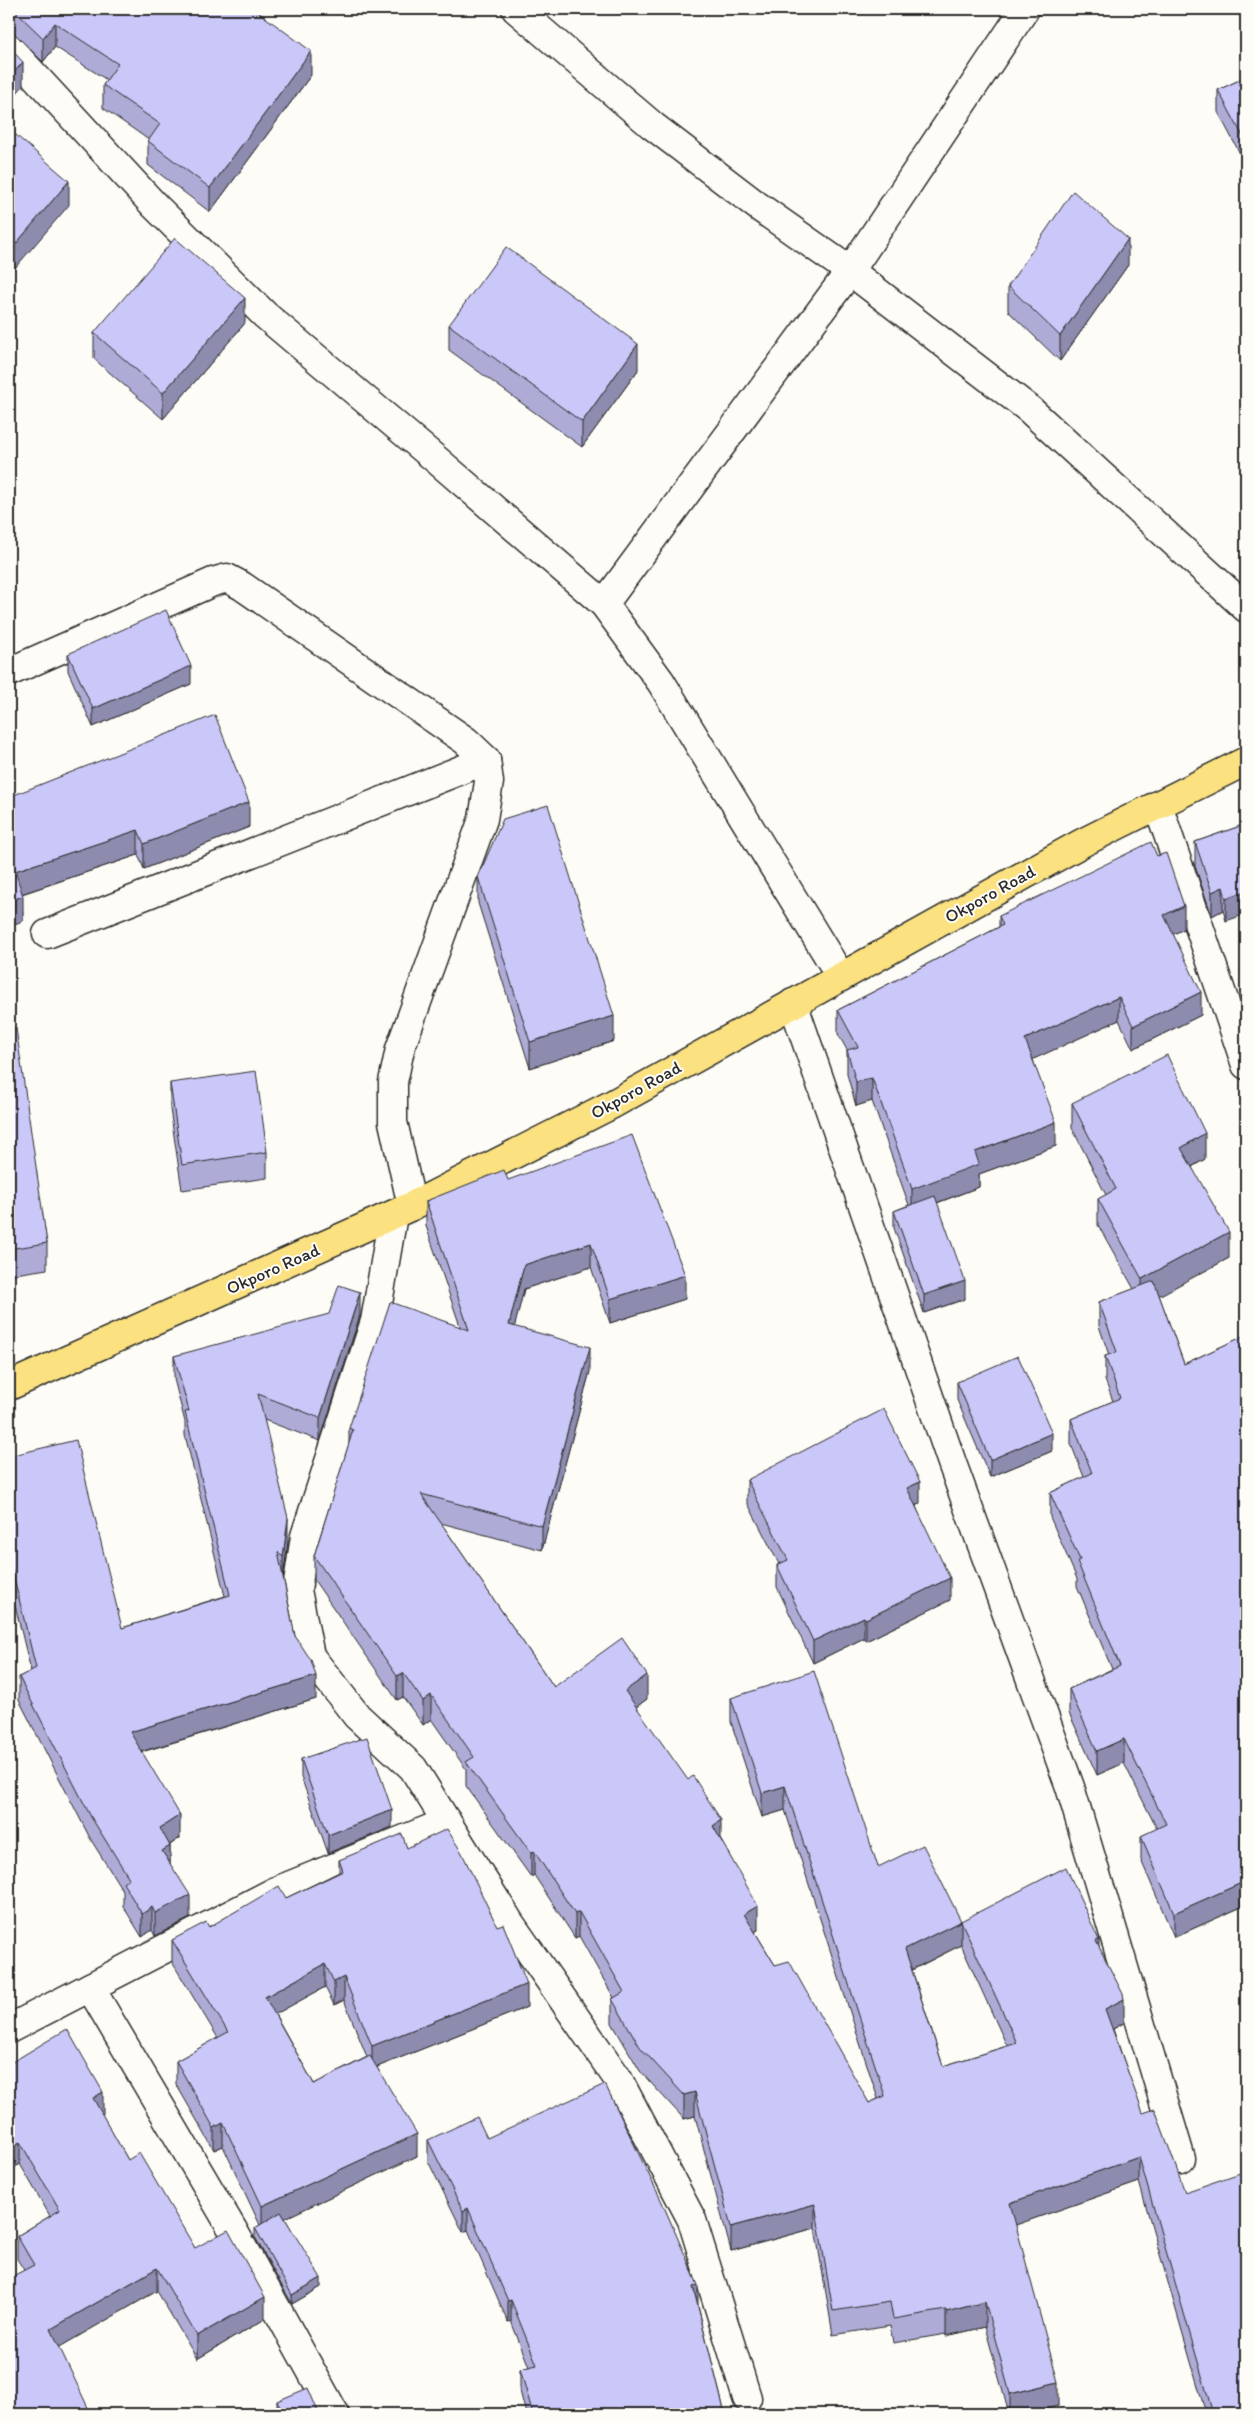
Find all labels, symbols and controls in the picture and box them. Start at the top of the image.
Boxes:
street label: Okporo Road [941,860,1039,928]
street label: Okporo Road [587,1056,685,1124]
street label: Okporo Road [223,1239,323,1299]

